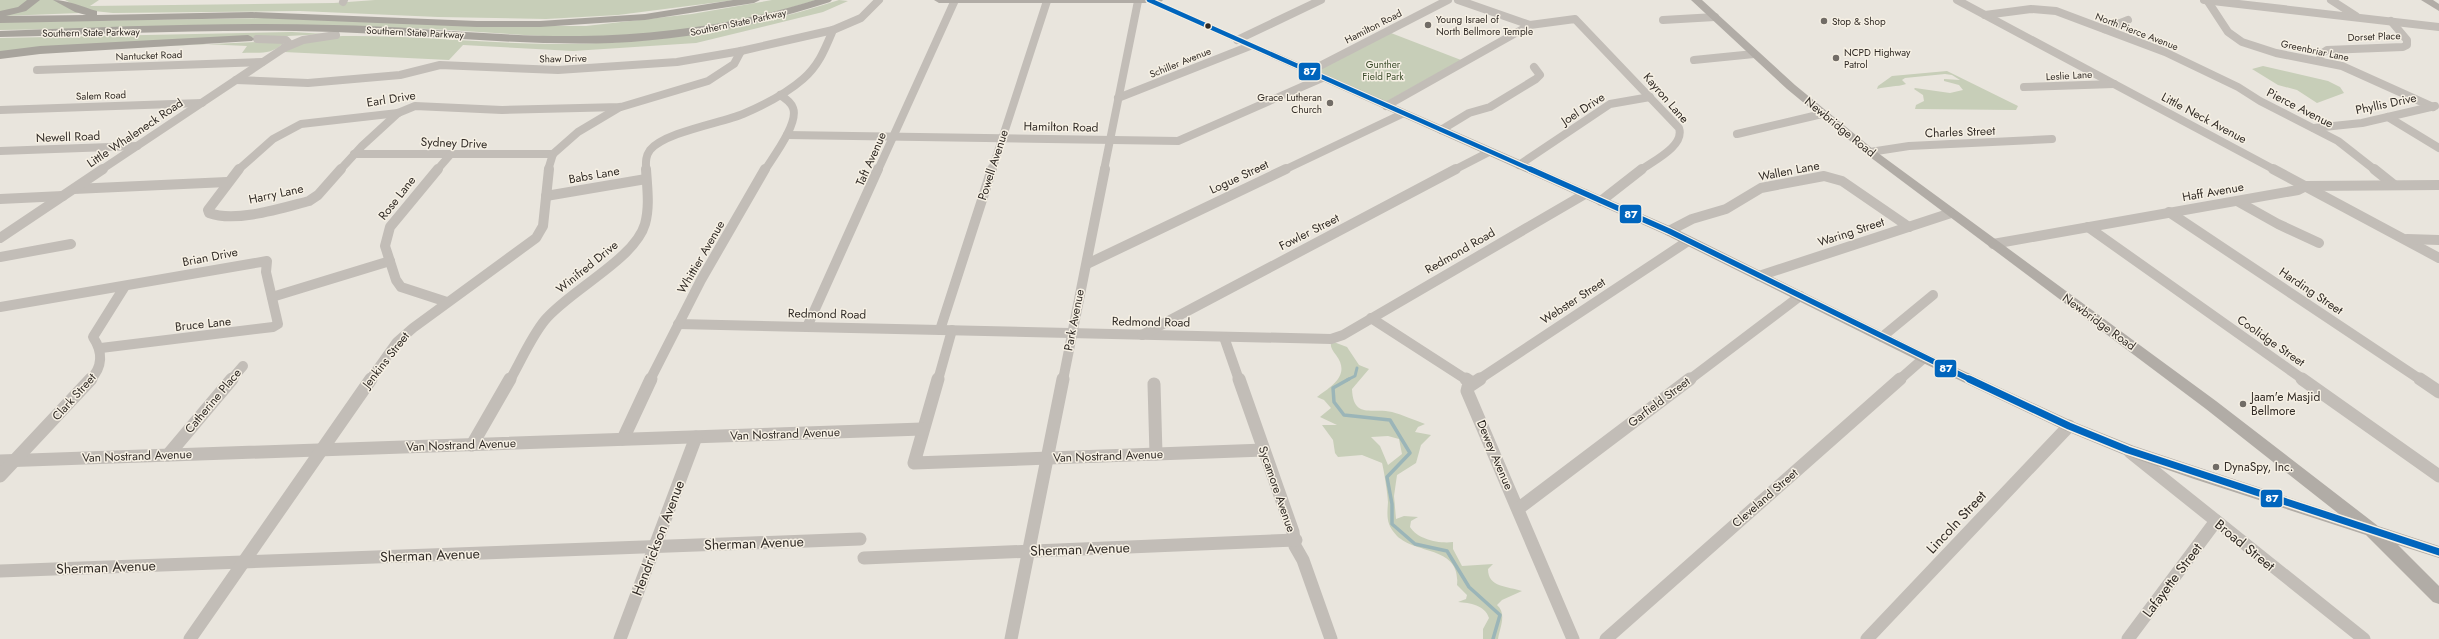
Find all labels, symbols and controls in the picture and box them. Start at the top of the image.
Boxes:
street label: Southern State Parkway [689,5,788,40]
street label: Hamilton Road [1342,6,1404,47]
street label: North Pierce Avenue [2093,9,2181,54]
place label: Young Israel of North Bellmore Temple [1436,12,1533,39]
place label: Stop & Shop [1832,14,1886,29]
marker: Stop & Shop [1819,16,1829,26]
marker: Young Israel of North Bellmore Temple [1423,20,1433,30]
unlabelled marker [1203,21,1213,31]
street label: Southern State Parkway [366,22,465,43]
street label: Southern State Parkway [42,24,141,41]
street label: Dorset Place [2347,28,2401,45]
street label: Greenbriar Lane [2279,36,2350,65]
street label: Schiller Avenue [1147,43,1213,82]
place label: NCPD Highway Patrol [1844,45,1911,72]
street label: Nantucket Road [115,47,183,64]
street label: Shaw Drive [539,51,587,66]
marker: NCPD Highway Patrol [1831,53,1841,63]
park label: Gunther Field Park [1362,57,1404,84]
line badge: 87 [1298,62,1321,81]
text: 87 [1303,63,1317,79]
street label: Leslie Lane [2045,67,2093,84]
street label: Kayron Lane [1639,69,1693,127]
street label: Pierce Avenue [2264,83,2336,133]
street label: Earl Drive [365,86,417,112]
street label: Salem Road [76,87,126,104]
street label: Joel Drive [1556,88,1608,131]
street label: Little Neck Avenue [2158,88,2250,148]
street label: Phyllis Drive [2354,89,2418,119]
place label: Grace Lutheran Church [1257,90,1322,117]
street label: Newbridge Road [1801,93,1879,161]
street label: Little Whaleneck Road [83,94,187,172]
marker: Grace Lutheran Church [1325,98,1335,108]
street label: Hamilton Road [1023,117,1099,137]
street label: Charles Street [1924,122,1996,142]
street label: Newell Road [35,127,101,147]
street label: Powell Avenue [973,127,1013,203]
street label: Taft Avenue [851,129,891,189]
street label: Sydney Drive [420,133,488,153]
street label: Logue Street [1206,155,1272,199]
street label: Wallen Lane [1757,156,1821,186]
street label: Babs Lane [567,162,621,188]
street label: Rose Lane [374,172,420,224]
street label: Haff Avenue [2181,178,2245,206]
street label: Harry Lane [247,179,305,209]
line badge: 87 [1619,204,1642,224]
text: 87 [1624,206,1638,222]
street label: Fowler Street [1276,209,1342,255]
street label: Waring Street [1815,213,1887,251]
street label: Whittier Avenue [673,217,729,297]
street label: Redmond Road [1422,224,1498,278]
street label: Winifred Drive [552,236,622,298]
street label: Brian Drive [181,243,239,271]
street label: Harding Street [2275,263,2347,319]
street label: Webster Street [1537,273,1609,329]
street label: Park Avenue [1059,288,1089,352]
street label: Newbridge Road [2059,289,2139,355]
street label: Redmond Road [788,304,866,324]
street label: Coolidge Street [2233,311,2309,371]
street label: Bruce Lane [174,312,232,336]
street label: Redmond Road [1112,312,1190,332]
street label: Jenkins Street [357,328,414,394]
line badge: 87 [1934,359,1957,378]
text: 87 [1939,360,1953,376]
street label: Catherine Place [180,365,246,437]
street label: Clark Street [48,369,100,425]
street label: Garfield Street [1624,373,1694,431]
place label: Jaam'e Masjid Bellmore [2249,388,2320,420]
marker: Jaam'e Masjid Bellmore [2238,399,2248,409]
street label: Dewey Avenue [1472,417,1518,493]
street label: Van Nostrand Avenue [730,423,840,445]
street label: Van Nostrand Avenue [406,434,516,456]
street label: Sycamore Avenue [1254,443,1300,535]
street label: Van Nostrand Avenue [82,445,192,467]
street label: Van Nostrand Avenue [1053,445,1163,467]
place label: DynaSpy, Inc. [2224,458,2293,476]
marker: DynaSpy, Inc. [2211,462,2221,472]
street label: Cleveland Street [1728,464,1802,532]
street label: Hendrickson Avenue [627,477,689,599]
street label: Lincoln Street [1921,486,1991,558]
line badge: 87 [2260,489,2283,508]
text: 87 [2265,490,2279,506]
street label: Broad Street [2211,514,2280,576]
street label: Sherman Avenue [704,531,804,555]
street label: Sherman Avenue [1030,537,1130,561]
street label: Lafayette Street [2137,538,2207,621]
street label: Sherman Avenue [380,543,480,567]
street label: Sherman Avenue [56,555,156,579]

